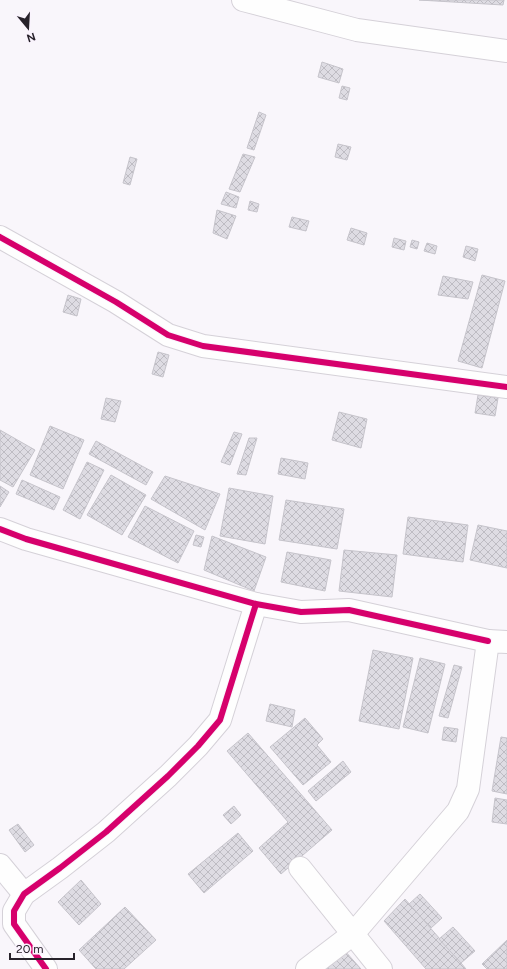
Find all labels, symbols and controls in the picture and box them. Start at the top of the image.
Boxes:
north arrow [8,8,48,48]
text: N [25,30,37,45]
scale bar [10,935,74,961]
text: 20 m [16,942,44,956]

